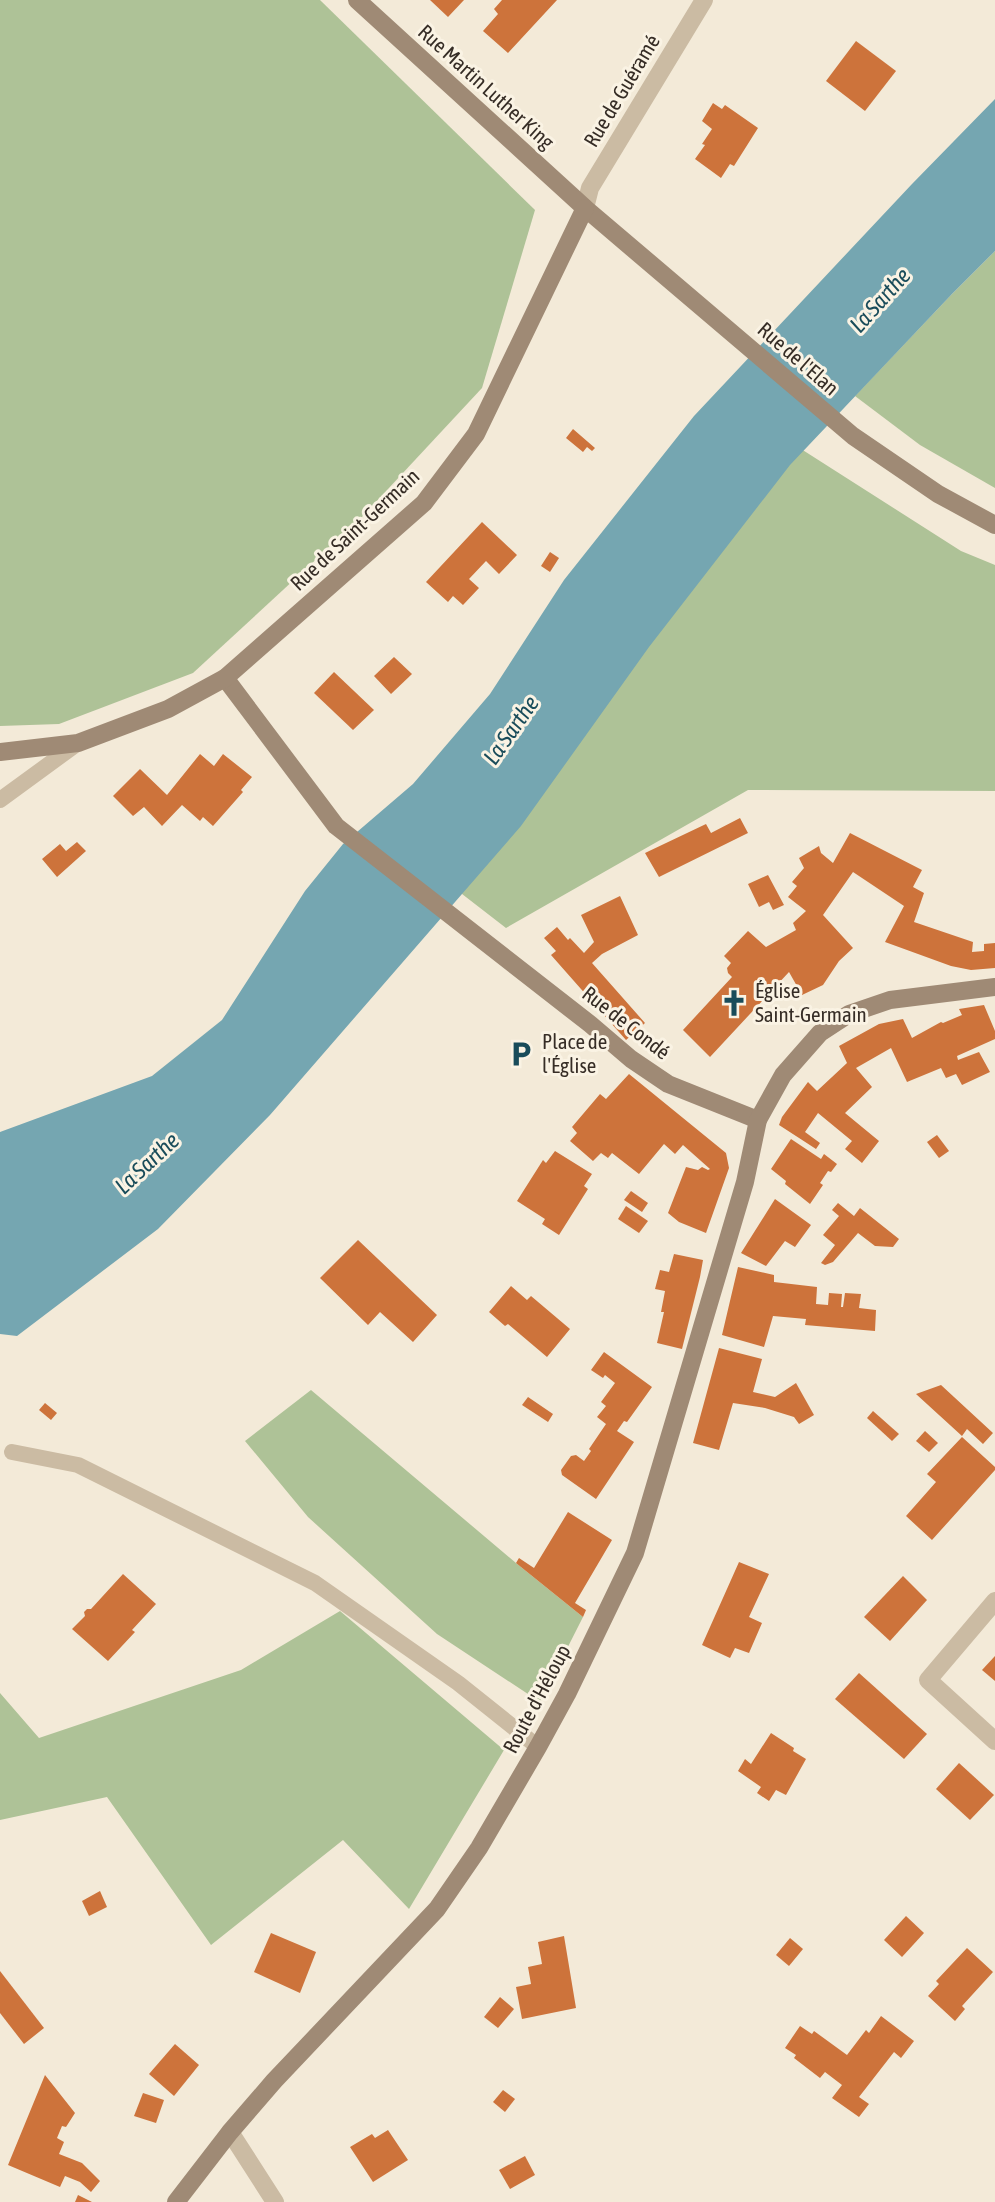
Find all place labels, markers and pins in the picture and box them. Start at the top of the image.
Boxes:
place label: Église Saint-Germain [755,978,867,1026]
church icon: Église Saint-Germain [719,988,749,1018]
place label: Place de l'Église [542,1029,607,1077]
parking icon: Place de l'Église [506,1039,536,1069]

